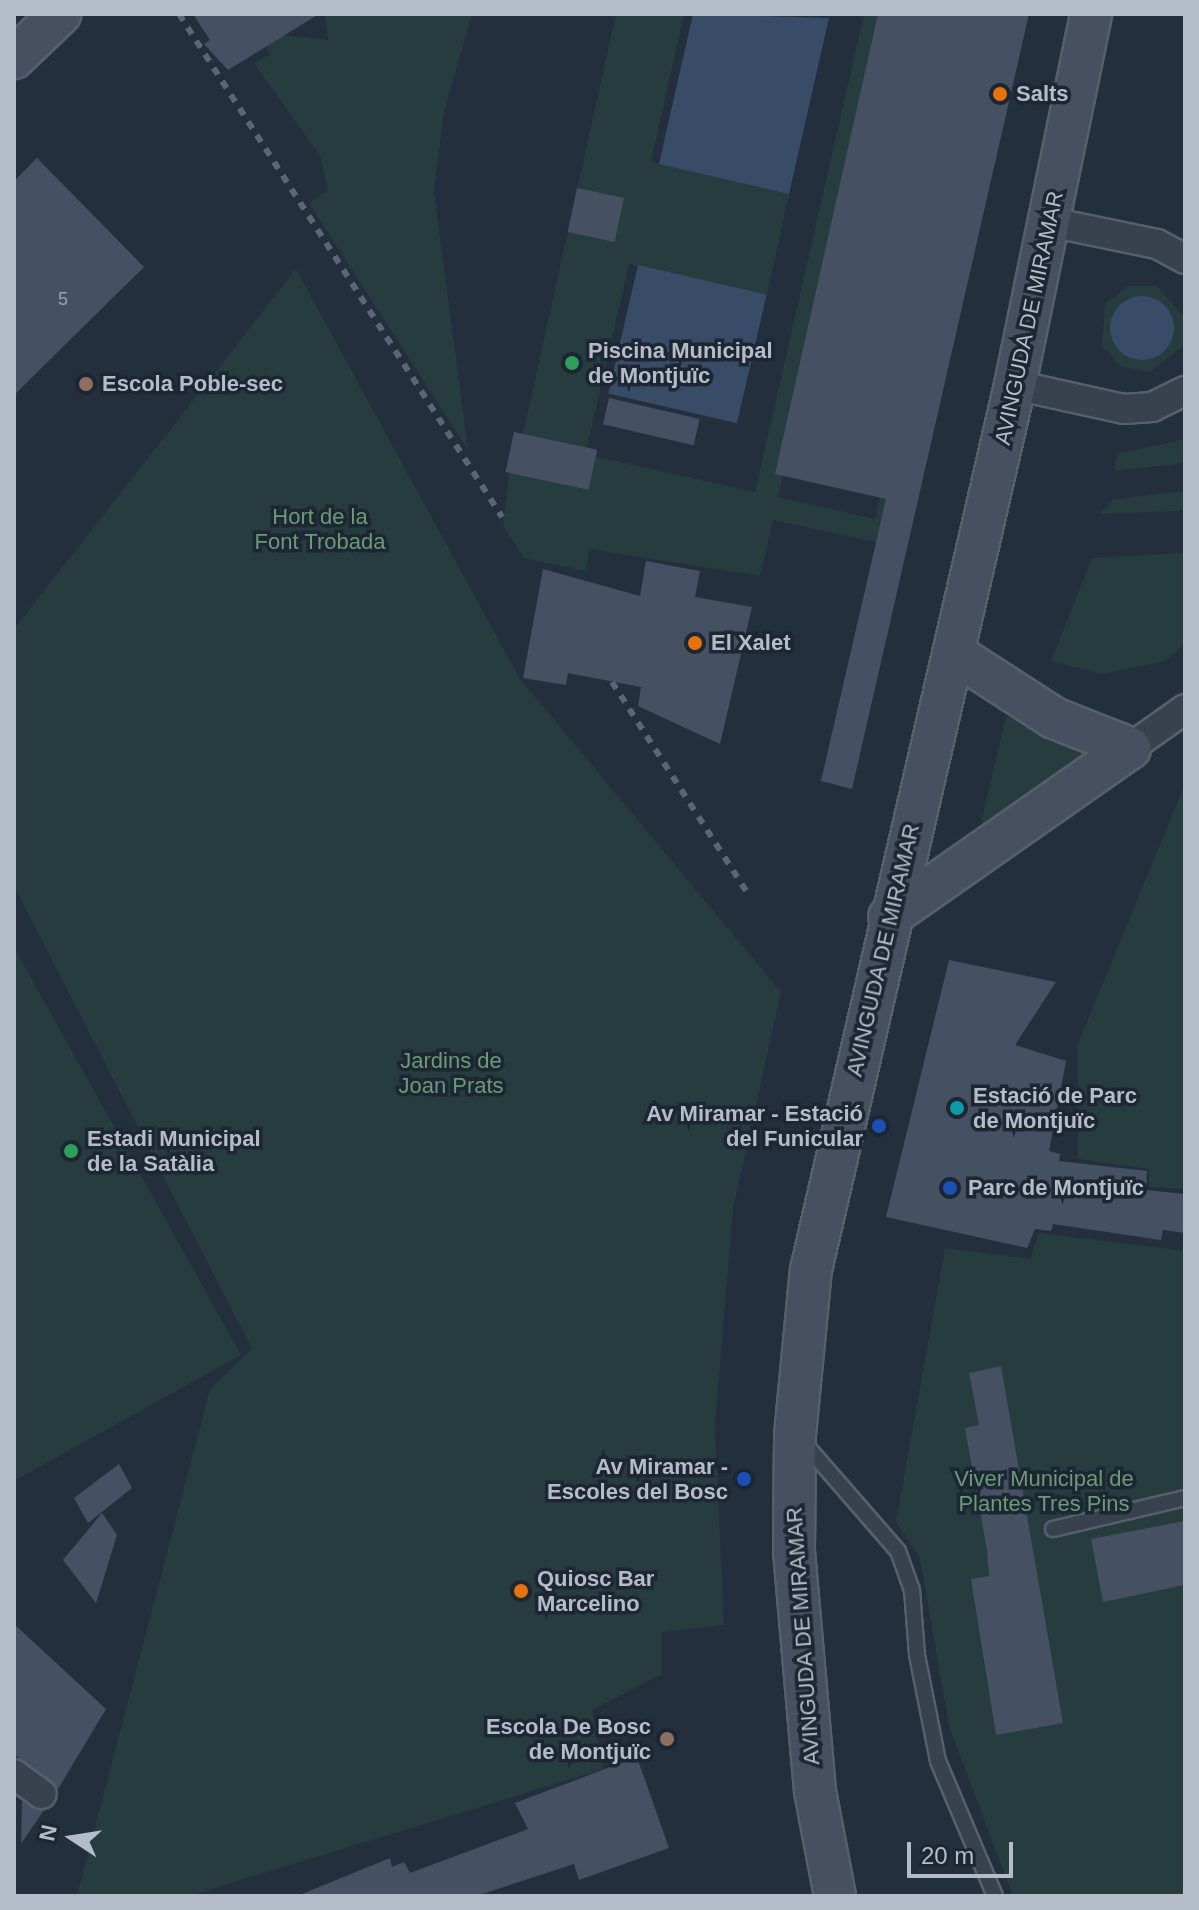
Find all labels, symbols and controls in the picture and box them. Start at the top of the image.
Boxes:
place label: Salts [1016,81,1069,107]
marker: Salts [991,85,1009,103]
street label: AVINGUDA DE MIRAMAR [989,188,1069,448]
house number: 5 [58,288,68,310]
place label: Piscina Municipal de Montjuïc [588,337,773,388]
marker: Piscina Municipal de Montjuïc [563,354,581,372]
place label: Escola Poble-sec [102,371,283,397]
marker: Escola Poble-sec [77,375,95,393]
park label: Hort de la Font Trobada [254,503,386,554]
place label: El Xalet [711,630,790,656]
marker: El Xalet [686,634,704,652]
street label: AVINGUDA DE MIRAMAR [841,820,925,1080]
park label: Jardins de Joan Prats [398,1047,504,1098]
place label: Estació de Parc de Montjuïc [973,1082,1137,1134]
marker: Estació de Parc de Montjuïc [948,1099,966,1117]
place label: Av Miramar - Estació del Funicular [646,1100,863,1152]
marker: Av Miramar - Estació del Funicular [870,1117,888,1135]
place label: Estadi Municipal de la Satàlia [87,1125,261,1176]
marker: Estadi Municipal de la Satàlia [62,1142,80,1160]
place label: Parc de Montjuïc [968,1175,1144,1201]
marker: Parc de Montjuïc [939,1177,961,1199]
place label: Av Miramar - Escoles del Bosc [547,1453,728,1504]
park label: Viver Municipal de Plantes Tres Pins [954,1465,1134,1516]
marker: Av Miramar - Escoles del Bosc [735,1470,753,1488]
street label: AVINGUDA DE MIRAMAR [781,1505,825,1767]
place label: Quiosc Bar Marcelino [537,1565,654,1616]
marker: Quiosc Bar Marcelino [512,1582,530,1600]
place label: Escola De Bosc de Montjuïc [486,1713,651,1764]
marker: Escola De Bosc de Montjuïc [658,1730,676,1748]
north arrow [32,1798,112,1878]
text: N [34,1823,62,1843]
scale bar [911,1826,1017,1876]
text: 20 m [921,1842,974,1869]

